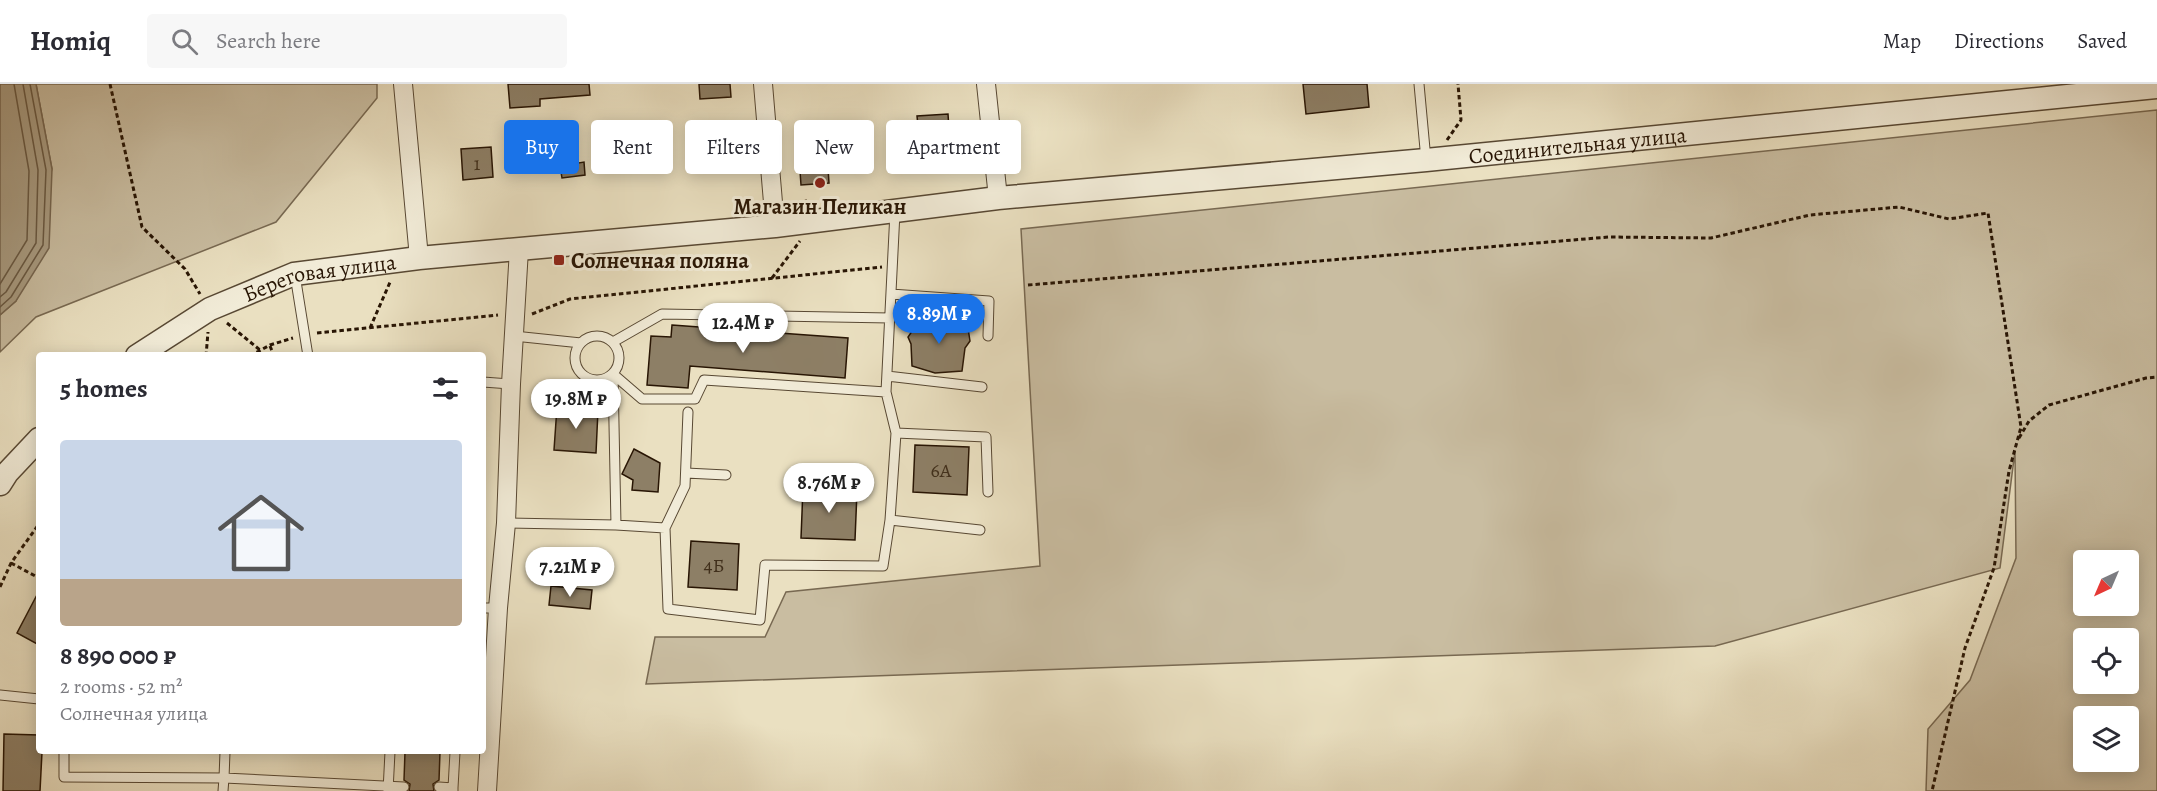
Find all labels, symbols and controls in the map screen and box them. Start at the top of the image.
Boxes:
search box [147,14,567,68]
text: Homiq [30,22,111,60]
icon: search [168,25,201,58]
text: Search here [216,26,321,56]
text: Map [1883,27,1921,55]
text: Directions [1954,27,2044,55]
text: Saved [2077,27,2127,55]
chip: Buy [504,120,579,174]
chip: Rent [591,120,673,174]
chip: Filters [685,120,782,174]
chip: New [794,120,874,174]
chip: Apartment [886,120,1021,174]
street label: Соединительная улица [1467,120,1689,172]
house number: 1 [474,150,481,177]
marker: Магазин Пеликан [813,176,827,190]
place label: Магазин Пеликан [733,192,907,222]
place label: Солнечная поляна [571,246,749,276]
street label: Береговая улица [239,247,399,310]
marker: Солнечная поляна [552,253,566,267]
pin: 8.89M ₽ [884,294,994,345]
text: 8.89M ₽ [907,300,971,327]
pin: 12.4M ₽ [688,303,798,354]
text: 12.4M ₽ [712,309,774,336]
text: 5 homes [60,371,148,406]
icon: filters [429,372,462,405]
pin: 19.8M ₽ [521,379,631,430]
text: 19.8M ₽ [545,385,607,412]
house number: 6A [931,457,952,484]
pin: 8.76M ₽ [774,463,884,514]
text: 8.76M ₽ [797,469,861,496]
icon: home [207,479,315,587]
pin: 7.21M ₽ [515,547,625,598]
north arrow [2073,550,2139,616]
map controls [2073,550,2139,772]
house number: 4Б [704,552,724,579]
text: 7.21M ₽ [539,553,601,580]
button: locate [2073,628,2139,694]
text: 8 890 000 ₽ [60,638,176,673]
text: 2 rooms · 52 m² [60,673,183,700]
text: Солнечная улица [60,700,208,727]
button: layers [2073,706,2139,772]

